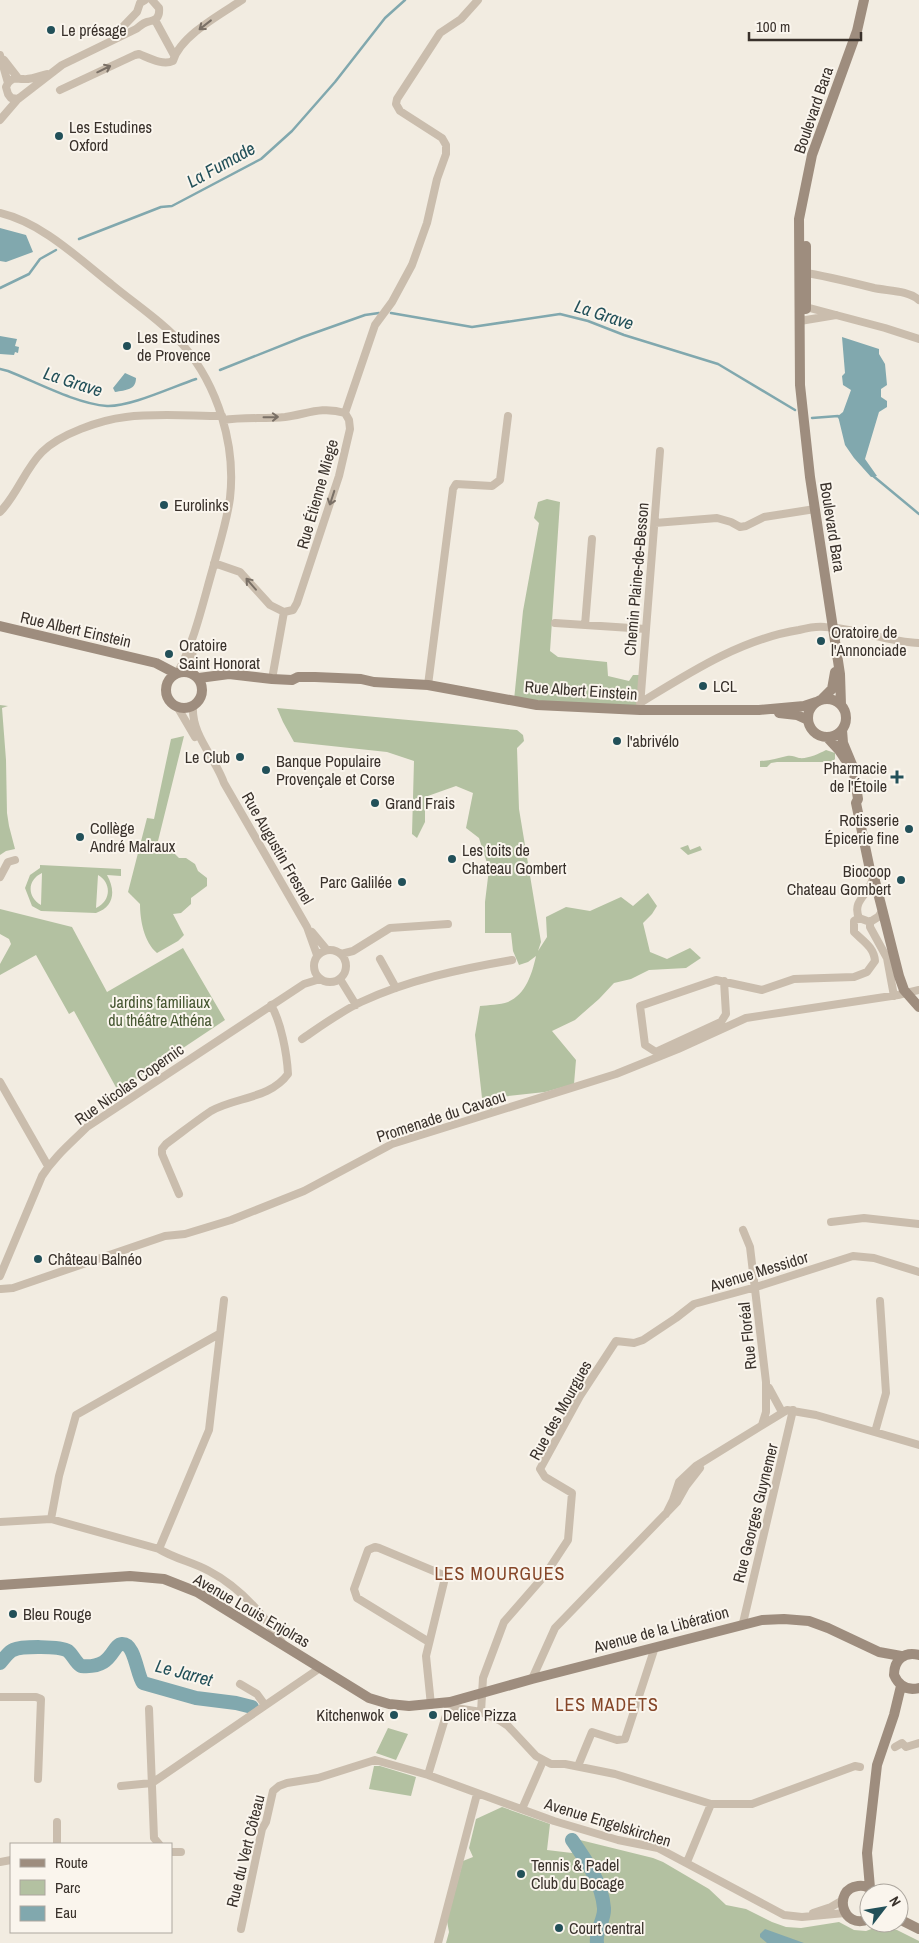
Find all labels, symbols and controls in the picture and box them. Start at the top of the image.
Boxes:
scale bar [749,10,862,42]
text: 100 m [756,16,790,37]
place label: Le présage [61,19,127,41]
one-way arrow [199,19,212,30]
marker: Le présage [45,24,57,36]
street label: Boulevard Bara [788,63,838,156]
one-way arrow [96,64,111,73]
place label: Les Estudines Oxford [69,116,152,156]
marker: Les Estudines Oxford [53,130,65,142]
water label: La Fumade [182,136,259,194]
water label: La Grave [571,293,637,336]
place label: Les Estudines de Provence [137,326,220,366]
marker: Les Estudines de Provence [121,340,133,352]
water label: La Grave [40,360,106,403]
one-way arrow [263,412,279,422]
street label: Rue Étienne Miege [291,437,343,551]
street label: Boulevard Bara [815,481,851,574]
one-way arrow [327,490,337,506]
place label: Eurolinks [174,494,229,516]
marker: Eurolinks [158,499,170,511]
street label: Chemin Plaine-de-Besson [618,501,654,657]
one-way arrow [246,578,257,591]
street label: Rue Albert Einstein [18,606,134,652]
place label: Oratoire de l'Annonciade [831,621,906,661]
place label: Oratoire Saint Honorat [179,634,260,674]
marker: Oratoire de l'Annonciade [815,635,827,647]
marker: Oratoire Saint Honorat [163,648,175,660]
street label: Rue Albert Einstein [524,675,638,705]
place label: LCL [713,675,738,697]
marker: LCL [697,680,709,692]
place label: l'abrivélo [627,730,679,752]
marker: l'abrivélo [611,735,623,747]
place label: Le Club [185,746,230,768]
place label: Banque Populaire Provençale et Corse [276,750,395,790]
marker: Le Club [234,751,246,763]
place label: Pharmacie de l'Étoile [824,757,887,797]
marker: Banque Populaire Provençale et Corse [260,764,272,776]
marker: Pharmacie de l'Étoile [891,771,903,783]
street label: Rue Augustin Fresnel [237,788,319,908]
place label: Grand Frais [385,792,455,814]
marker: Grand Frais [369,797,381,809]
place label: Rotisserie Épicerie fine [825,809,899,849]
place label: Collège André Malraux [89,817,176,857]
marker: Rotisserie Épicerie fine [903,823,915,835]
marker: Collège André Malraux [74,831,86,843]
place label: Les toits de Chateau Gombert [462,839,567,879]
marker: Les toits de Chateau Gombert [446,853,458,865]
place label: Biocoop Chateau Gombert [787,860,891,900]
place label: Parc Galilée [320,871,392,893]
marker: Biocoop Chateau Gombert [895,874,907,886]
marker: Parc Galilée [396,876,408,888]
park label: Jardins familiaux du théâtre Athéna [108,991,212,1031]
street label: Rue Nicolas Copernic [70,1038,188,1130]
street label: Promenade du Cavaou [373,1085,509,1147]
street label: Avenue Messidor [706,1245,812,1297]
place label: Château Balnéo [48,1248,142,1270]
marker: Château Balnéo [32,1253,44,1265]
street label: Rue Floréal [733,1301,761,1371]
street label: Rue des Mourgues [524,1356,596,1464]
street label: Rue Georges Guynemer [727,1440,783,1585]
district label: LES MOURGUES [435,1561,565,1586]
street label: Avenue Louis Enjolras [189,1567,314,1652]
street label: Avenue de la Libération [590,1600,731,1658]
place label: Bleu Rouge [23,1603,92,1625]
marker: Bleu Rouge [7,1608,19,1620]
water label: Le Jarret [153,1653,216,1692]
district label: LES MADETS [555,1692,659,1717]
place label: Kitchenwok [316,1704,384,1726]
place label: Delice Pizza [443,1704,517,1726]
marker: Kitchenwok [388,1709,400,1721]
marker: Delice Pizza [427,1709,439,1721]
street label: Rue du Vert Côteau [220,1792,270,1910]
street label: Avenue Engelskirchen [541,1792,674,1852]
legend [10,1843,172,1933]
text: Route [55,1852,88,1873]
place label: Tennis & Padel Club du Bocage [531,1854,624,1894]
marker: Tennis & Padel Club du Bocage [515,1868,527,1880]
text: Parc [55,1877,80,1898]
north arrow [859,1883,909,1933]
text: N [885,1893,905,1909]
text: Eau [55,1902,77,1923]
place label: Court central [569,1917,644,1939]
marker: Court central [553,1922,565,1934]

